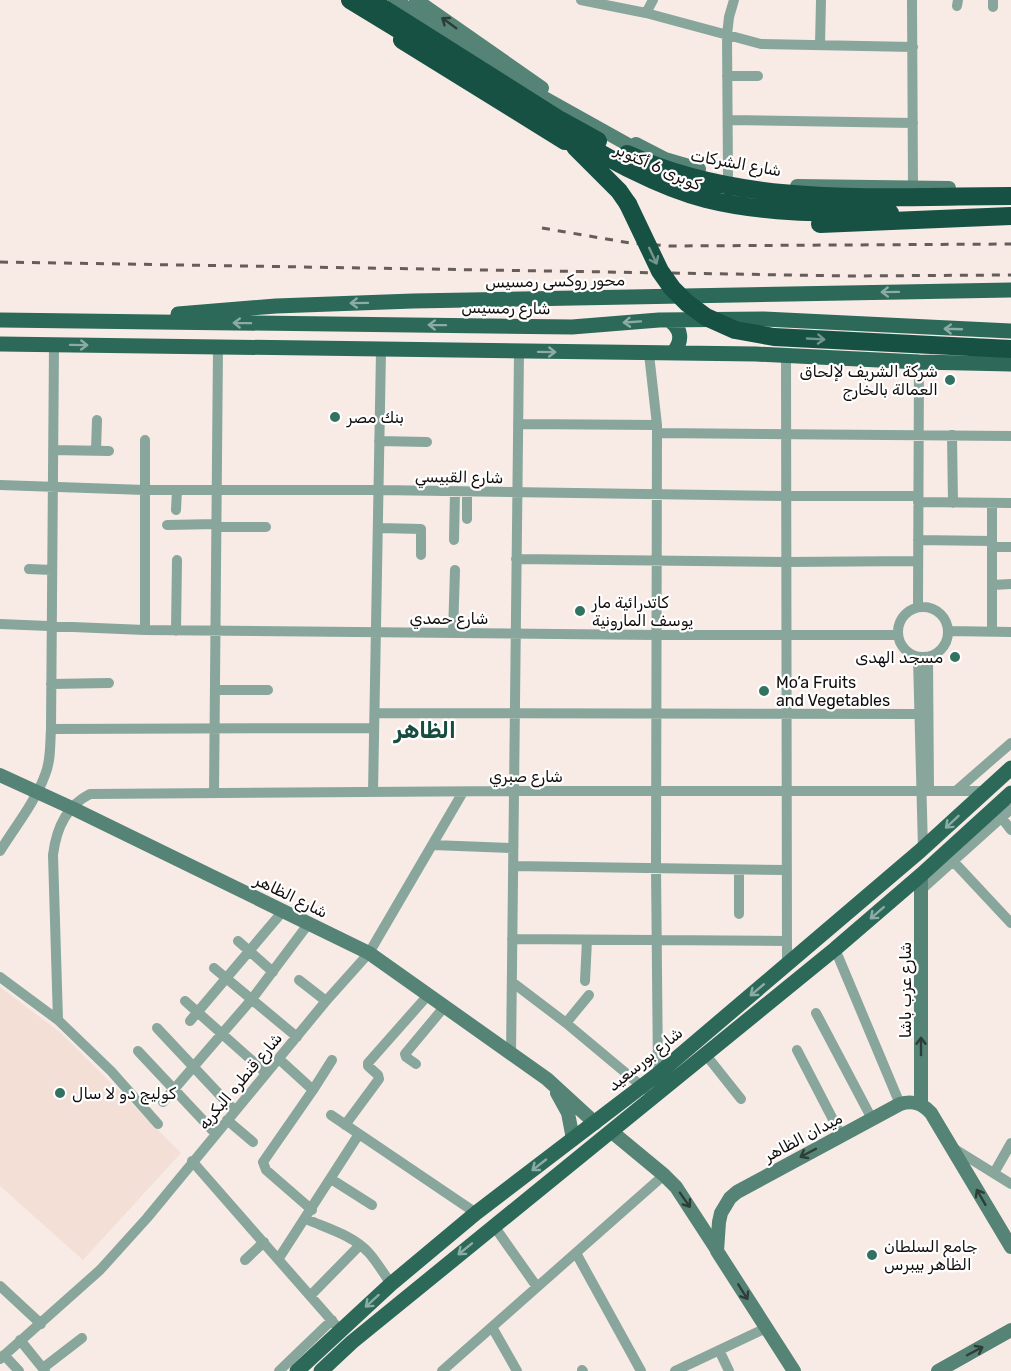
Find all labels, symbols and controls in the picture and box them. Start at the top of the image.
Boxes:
one-way arrow [442,17,458,29]
street label: كوبرى 6 أكتوبر [611,139,705,196]
street label: شارع الشركات [689,146,783,182]
one-way arrow [648,247,660,265]
street label: محور روكسى رمسيس [485,270,625,293]
one-way arrow [880,286,900,297]
one-way arrow [349,298,369,309]
street label: شارع رمسيس [461,298,551,320]
one-way arrow [233,317,253,329]
one-way arrow [622,317,642,328]
one-way arrow [428,320,448,331]
one-way arrow [943,323,963,335]
one-way arrow [805,333,825,344]
one-way arrow [69,339,89,351]
one-way arrow [537,346,557,358]
place label: شركة الشريف لإلحاق العمالة بالخارج [799,362,938,401]
marker: شركة الشريف لإلحاق العمالة بالخارج [943,373,957,387]
place label: بنك مصر [346,408,404,428]
marker: بنك مصر [328,410,342,424]
street label: شارع القبيسي [414,467,503,490]
place label: كاتدرائية مار يوسف المارونية [591,593,693,631]
marker: كاتدرائية مار يوسف المارونية [573,604,587,618]
street label: شارع حمدي [410,609,489,630]
place label: مسجد الهدى [855,648,943,668]
marker: مسجد الهدى [948,650,962,664]
place label: Mo’a Fruits and Vegetables [776,673,890,710]
marker: Mo’a Fruits and Vegetables [757,684,771,698]
district label: الظاهر [392,717,456,744]
street label: شارع صبري [489,767,563,788]
one-way arrow [945,815,960,829]
street label: شارع الظاهر [250,870,331,924]
one-way arrow [869,907,885,920]
street label: شارع عزب باشا [896,942,917,1038]
one-way arrow [750,983,765,997]
street label: شارع بورسعيد [604,1023,688,1097]
street label: شارع قنطره البكريه [194,1029,288,1135]
one-way arrow [915,1036,927,1056]
place label: كوليج دو لا سال [72,1084,177,1105]
marker: كوليج دو لا سال [53,1086,67,1100]
street label: ميدان الظاهر [760,1108,846,1167]
one-way arrow [800,1147,817,1159]
one-way arrow [532,1158,548,1171]
one-way arrow [975,1189,987,1206]
one-way arrow [679,1191,691,1207]
place label: جامع السلطان الظاهر بيبرس [884,1237,977,1275]
one-way arrow [458,1242,473,1256]
marker: جامع السلطان الظاهر بيبرس [865,1248,879,1262]
one-way arrow [738,1283,750,1300]
one-way arrow [365,1294,380,1308]
one-way arrow [966,1345,983,1357]

